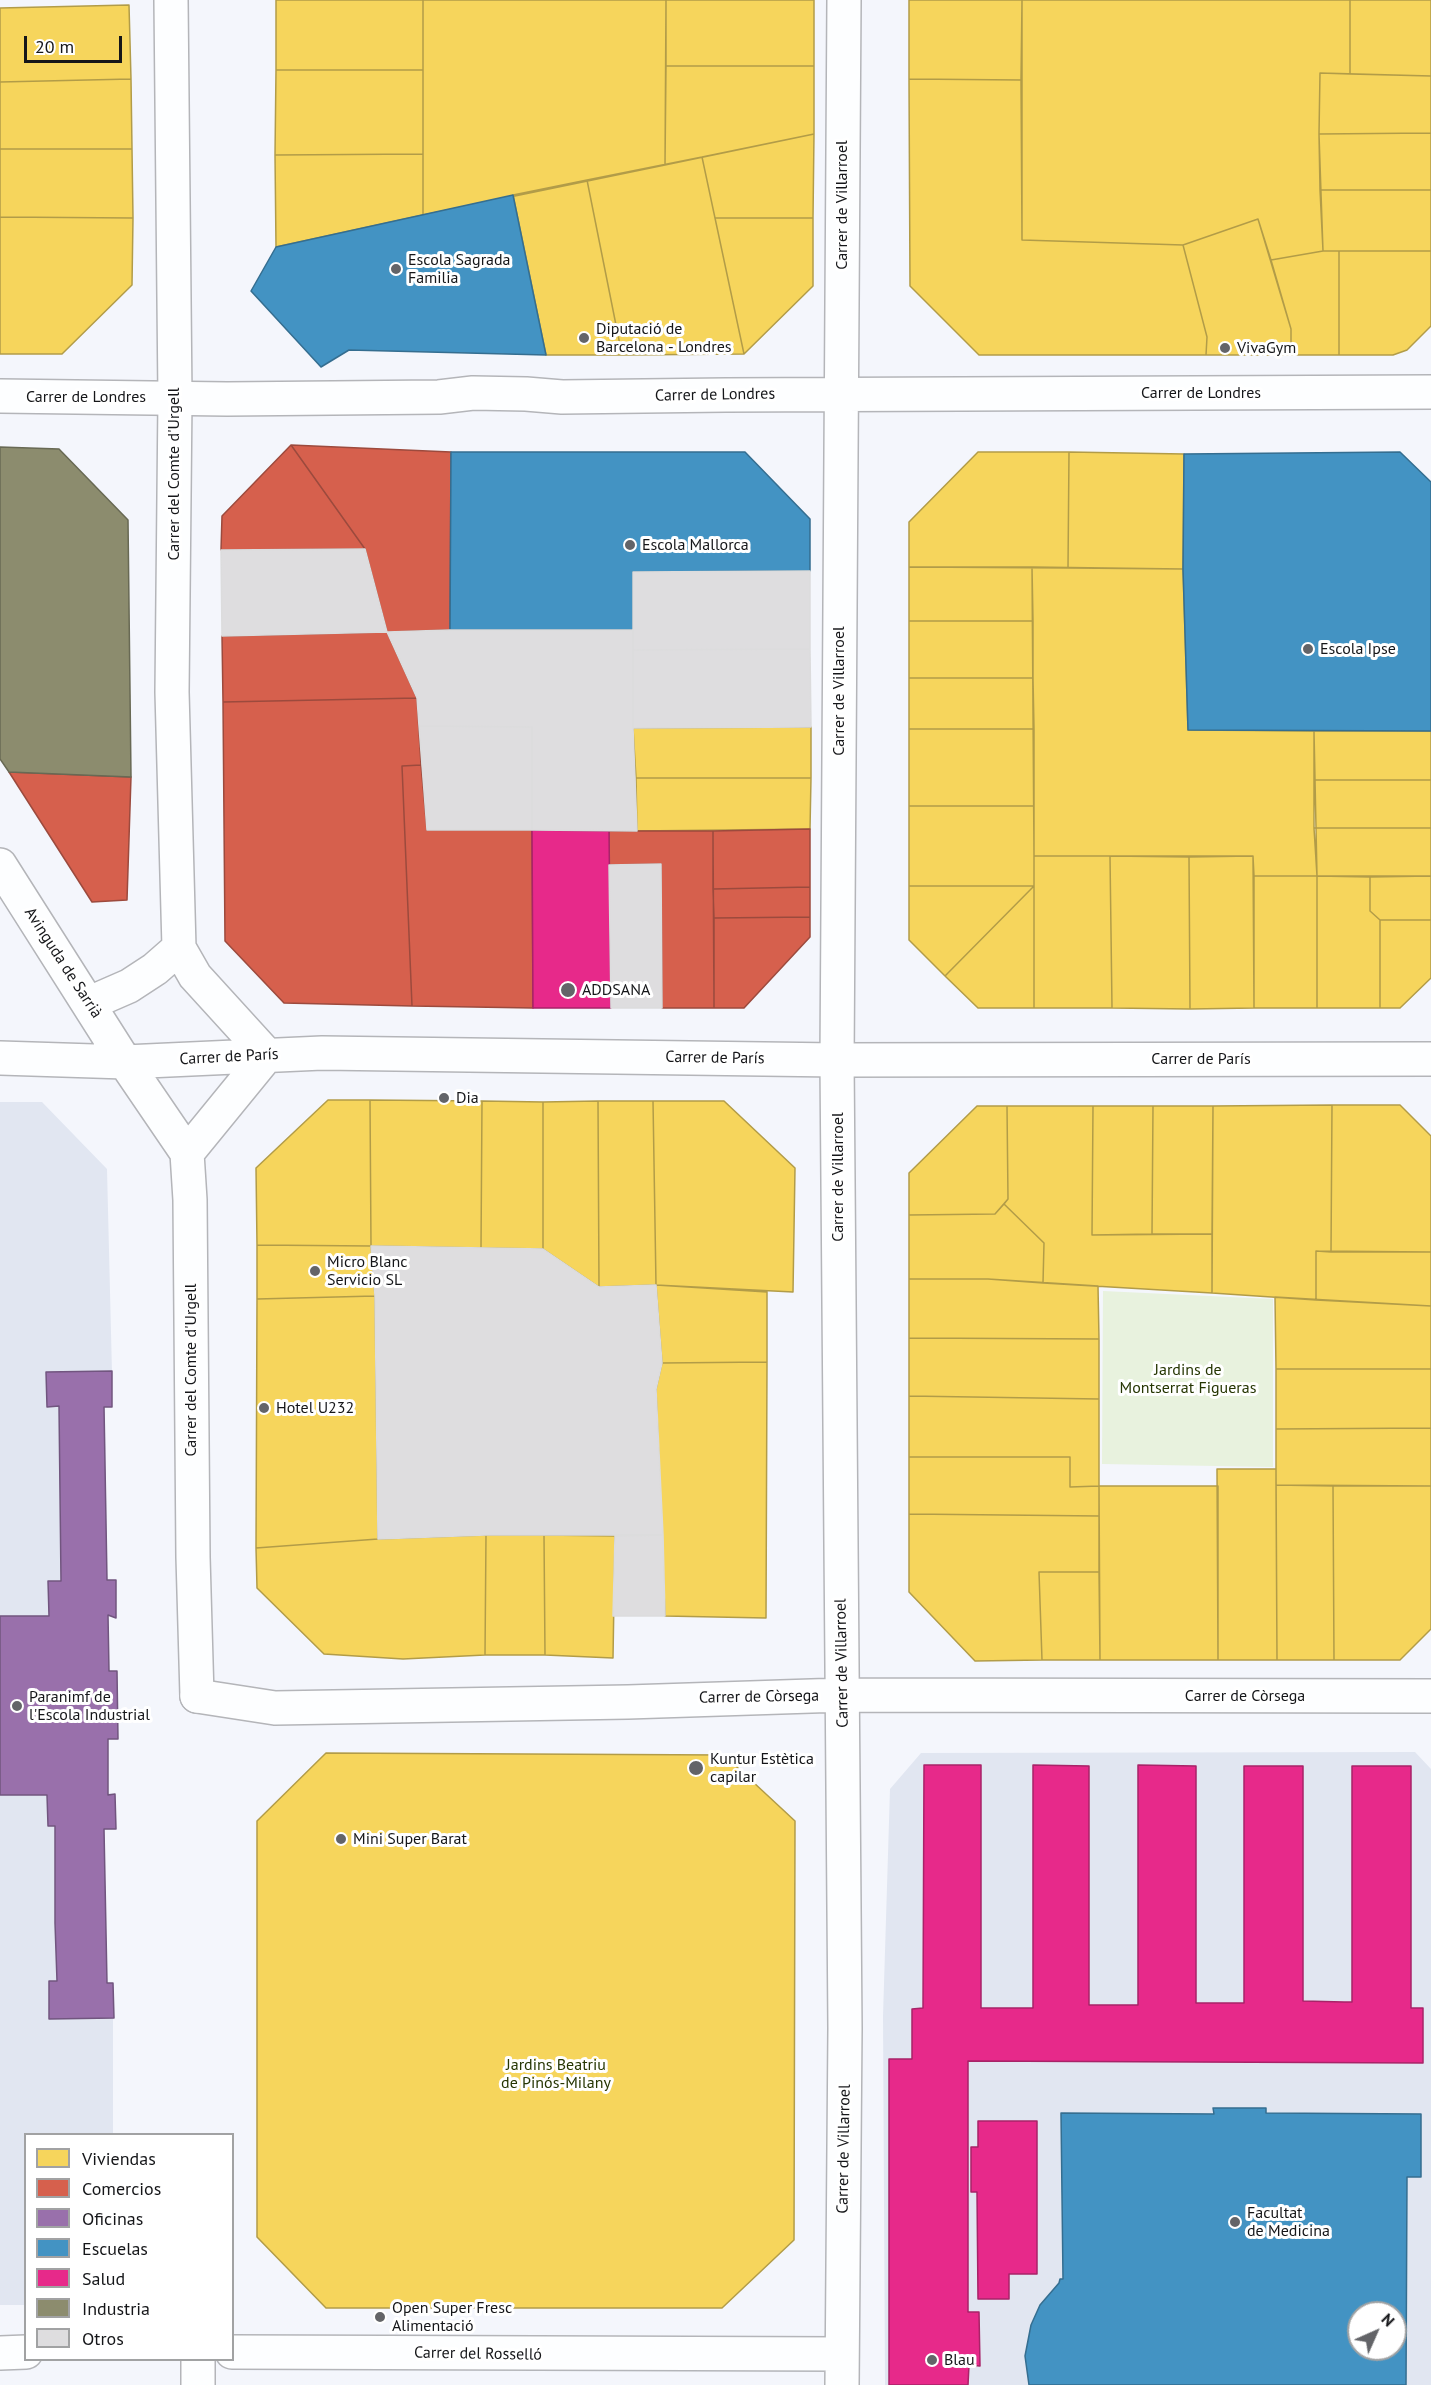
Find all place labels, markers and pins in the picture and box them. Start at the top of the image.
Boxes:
place label: Escola Sagrada Familia [408,250,511,288]
marker: Escola Sagrada Familia [389,262,403,276]
place label: Diputació de Barcelona - Londres [596,319,732,357]
marker: Diputació de Barcelona - Londres [577,331,591,345]
place label: VivaGym [1237,338,1296,358]
marker: VivaGym [1218,341,1232,355]
place label: Escola Mallorca [642,535,749,555]
marker: Escola Mallorca [623,538,637,552]
place label: Escola Ipse [1320,639,1396,659]
marker: Escola Ipse [1301,642,1315,656]
place label: ADDSANA [582,980,650,1000]
marker: ADDSANA [559,981,577,999]
place label: Dia [456,1088,479,1108]
marker: Dia [437,1091,451,1105]
place label: Micro Blanc Servicio SL [327,1252,407,1290]
marker: Micro Blanc Servicio SL [308,1264,322,1278]
place label: Hotel U232 [276,1398,354,1418]
marker: Hotel U232 [257,1401,271,1415]
place label: Paranimf de l'Escola Industrial [29,1687,150,1725]
marker: Paranimf de l'Escola Industrial [10,1699,24,1713]
place label: Kuntur Estètica capilar [710,1749,814,1787]
marker: Kuntur Estètica capilar [687,1759,705,1777]
place label: Mini Super Barat [353,1829,467,1849]
marker: Mini Super Barat [334,1832,348,1846]
place label: Facultat de Medicina [1247,2203,1330,2241]
marker: Facultat de Medicina [1228,2215,1242,2229]
place label: Open Super Fresc Alimentació [392,2298,512,2336]
marker: Open Super Fresc Alimentació [373,2310,387,2324]
place label: Blau [944,2350,975,2370]
marker: Blau [925,2353,939,2367]

